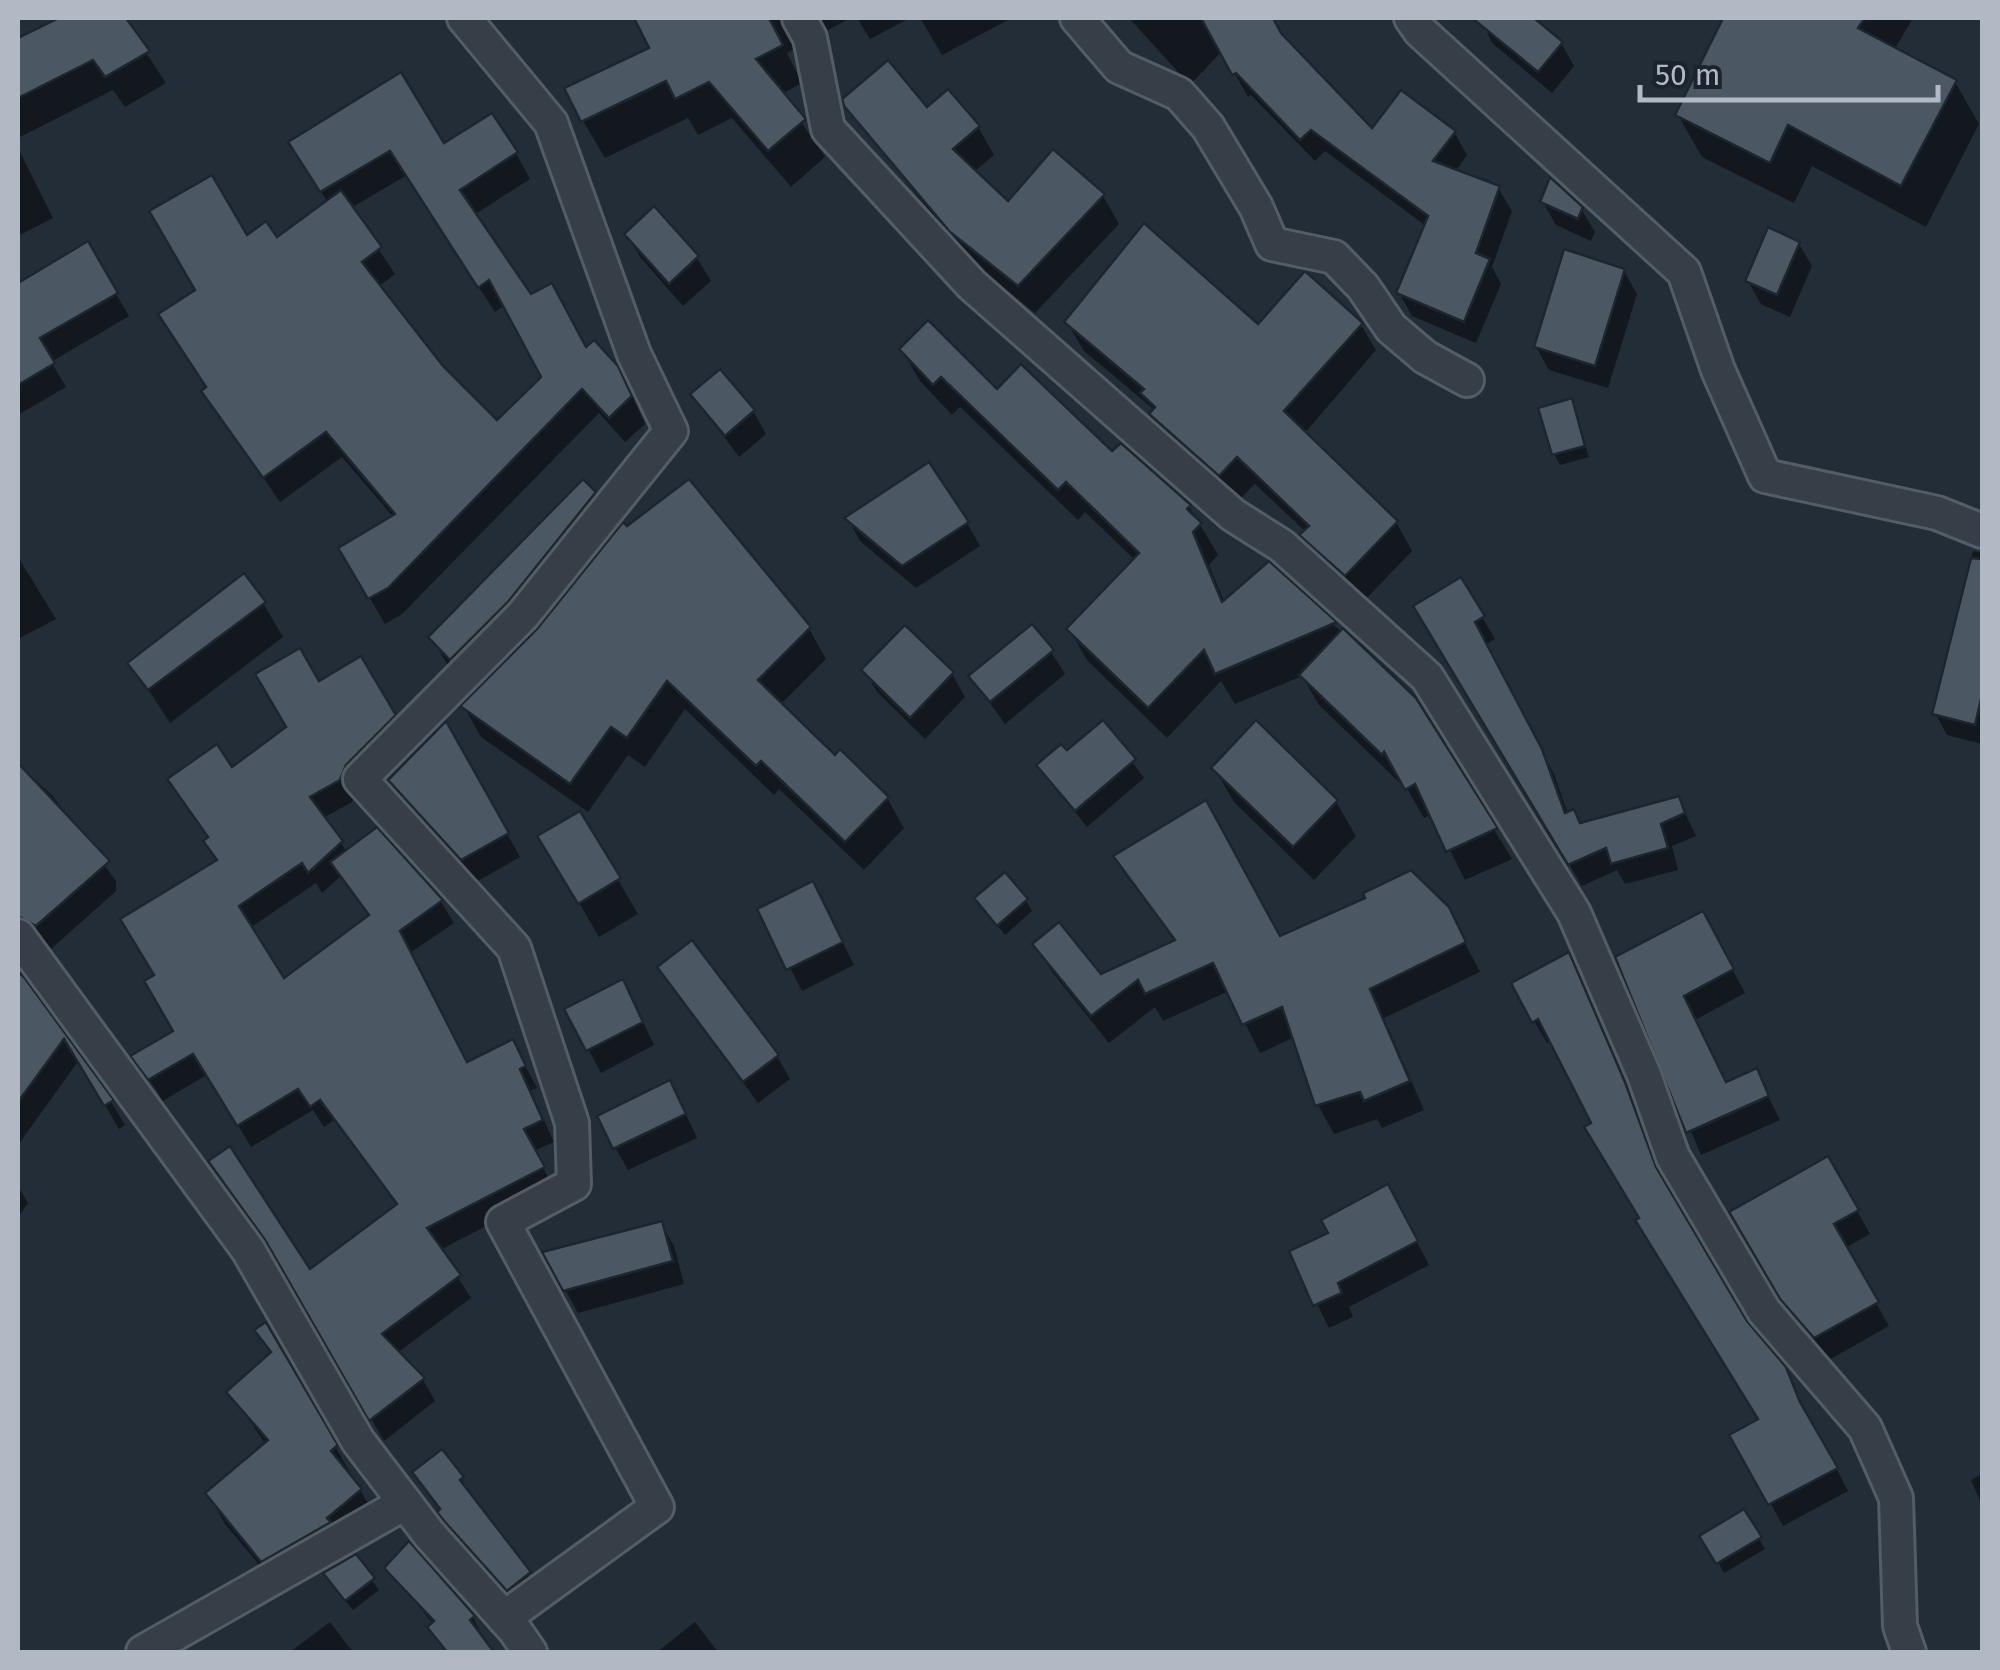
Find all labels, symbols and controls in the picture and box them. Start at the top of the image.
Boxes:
scale bar [1640,40,1938,102]
text: 50 m [1655,57,1720,93]

